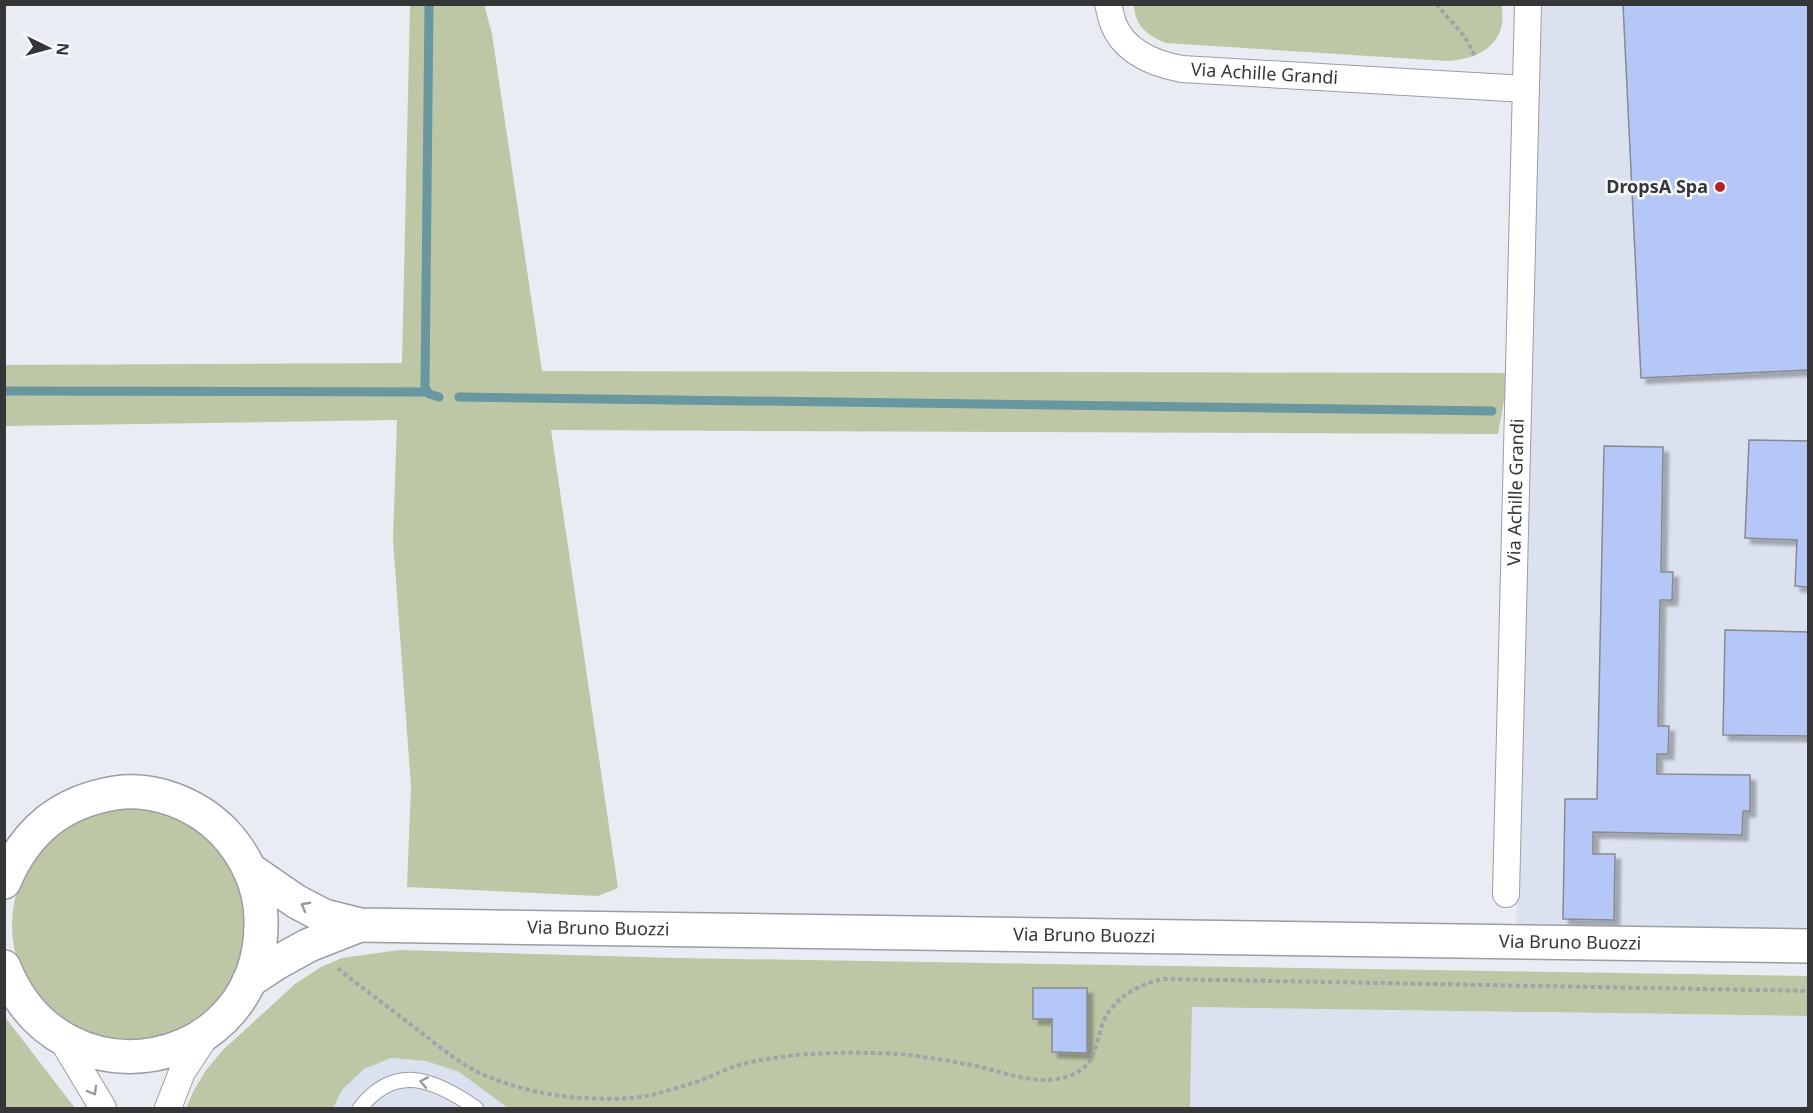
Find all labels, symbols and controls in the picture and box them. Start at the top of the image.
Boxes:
north arrow [18,18,78,78]
text: N [51,42,74,57]
street label: Via Achille Grandi [1190,57,1339,89]
place label: DropsA Spa [1606,174,1708,198]
marker: DropsA Spa [1713,180,1727,194]
street label: Via Achille Grandi [1501,418,1529,566]
one-way arrow [301,902,311,913]
street label: Via Bruno Buozzi [527,914,670,940]
street label: Via Bruno Buozzi [1013,921,1156,948]
street label: Via Bruno Buozzi [1499,929,1641,955]
one-way arrow [420,1076,430,1089]
one-way arrow [86,1085,98,1095]

